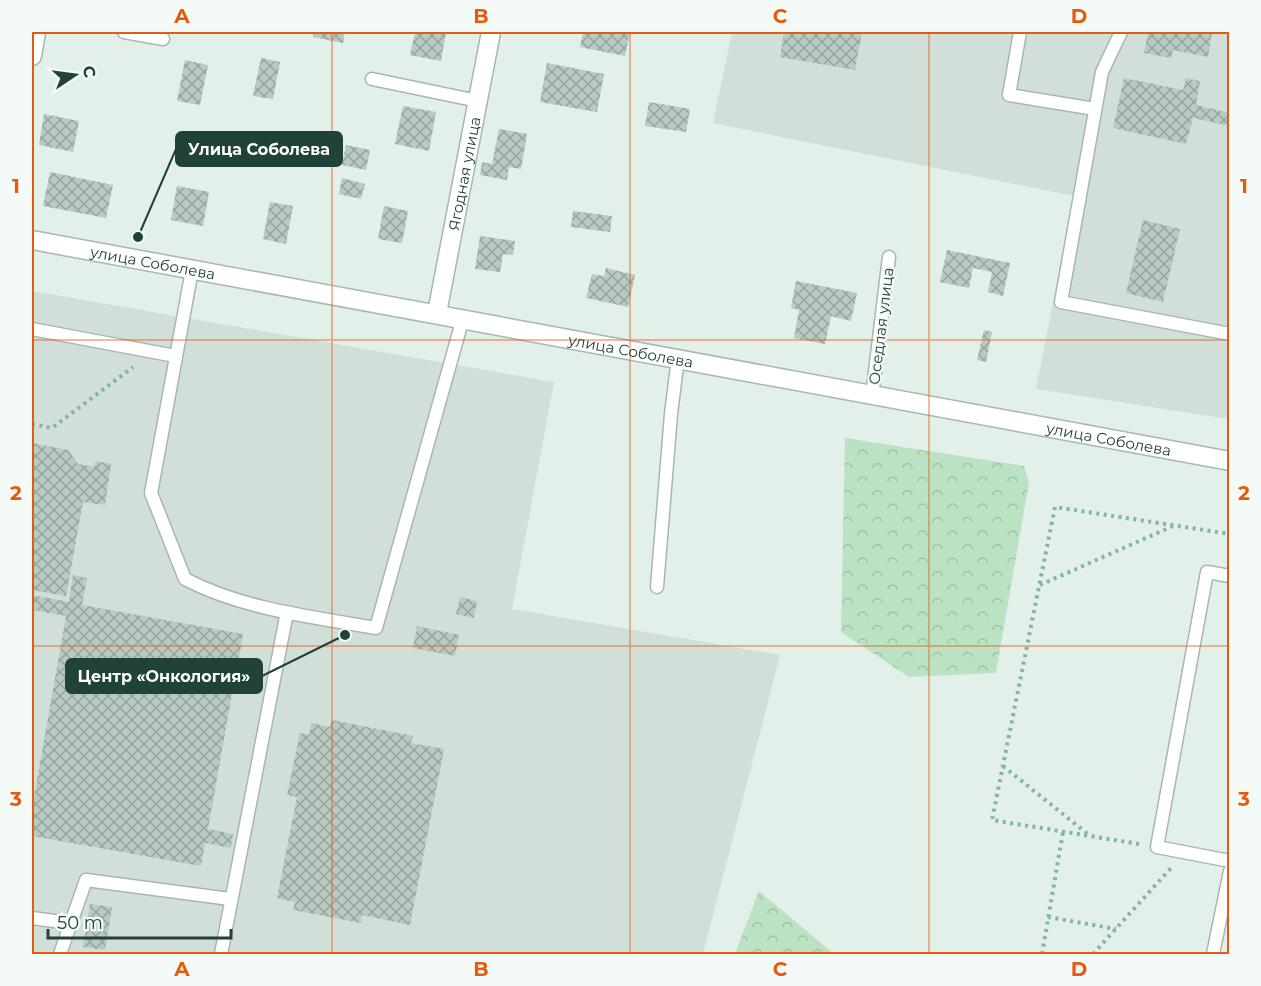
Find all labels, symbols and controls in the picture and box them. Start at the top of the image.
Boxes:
text: A [173,4,190,28]
text: B [473,4,489,28]
text: C [773,4,788,28]
text: D [1071,4,1087,28]
north arrow [45,45,105,105]
text: С [79,64,100,80]
street label: Ягодная улица [444,115,484,232]
callout: Улица Соболева [176,132,342,166]
text: Улица Соболева [188,140,330,159]
text: 1 [12,174,20,198]
text: 1 [1240,174,1248,198]
street label: улица Соболева [88,241,217,283]
street label: Оседлая улица [864,266,898,386]
street label: улица Соболева [566,329,695,371]
street label: улица Соболева [1044,418,1173,459]
text: 2 [10,481,22,505]
text: 2 [1238,481,1250,505]
callout: Центр «Онкология» [66,659,262,693]
text: Центр «Онкология» [78,667,250,686]
text: 3 [9,787,22,811]
text: 3 [1237,787,1250,811]
scale bar [48,902,231,940]
text: 50 m [57,912,103,934]
text: A [173,957,190,981]
text: B [473,957,489,981]
text: C [773,957,788,981]
text: D [1071,957,1087,981]

